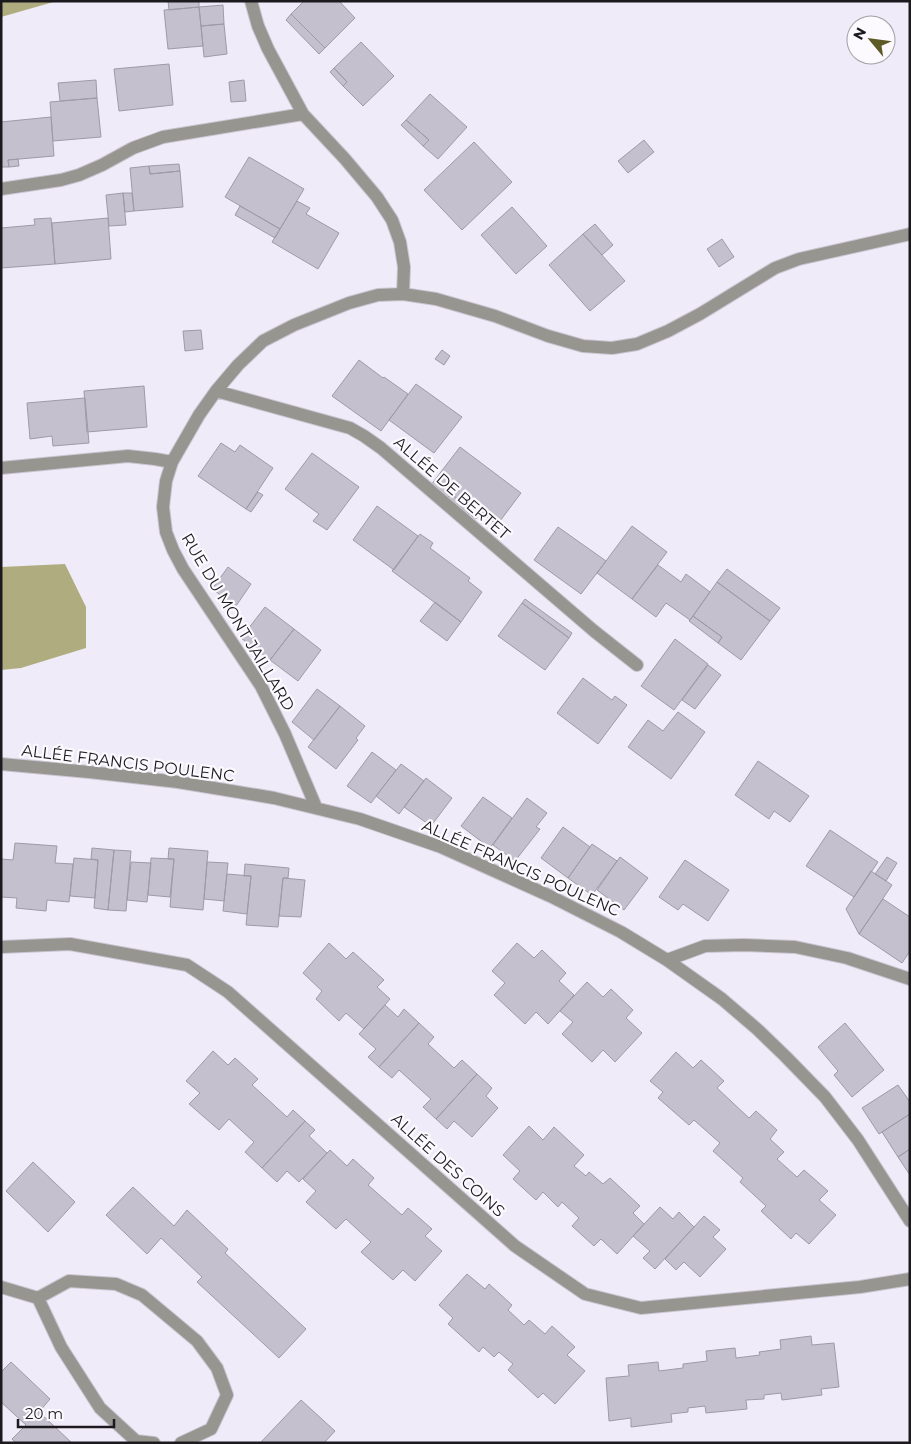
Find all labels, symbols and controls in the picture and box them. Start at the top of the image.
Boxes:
north arrow [846,15,896,65]
text: N [849,24,870,43]
street label: ALLÉE DE BERTET [390,433,514,544]
street label: RUE DU MONT JAILLARD [177,530,299,714]
street label: ALLÉE FRANCIS POULENC [20,741,236,785]
street label: ALLÉE FRANCIS POULENC [419,816,623,920]
street label: ALLÉE DES COINS [387,1109,509,1221]
scale bar [18,1396,114,1428]
text: 20 m [25,1404,63,1423]

